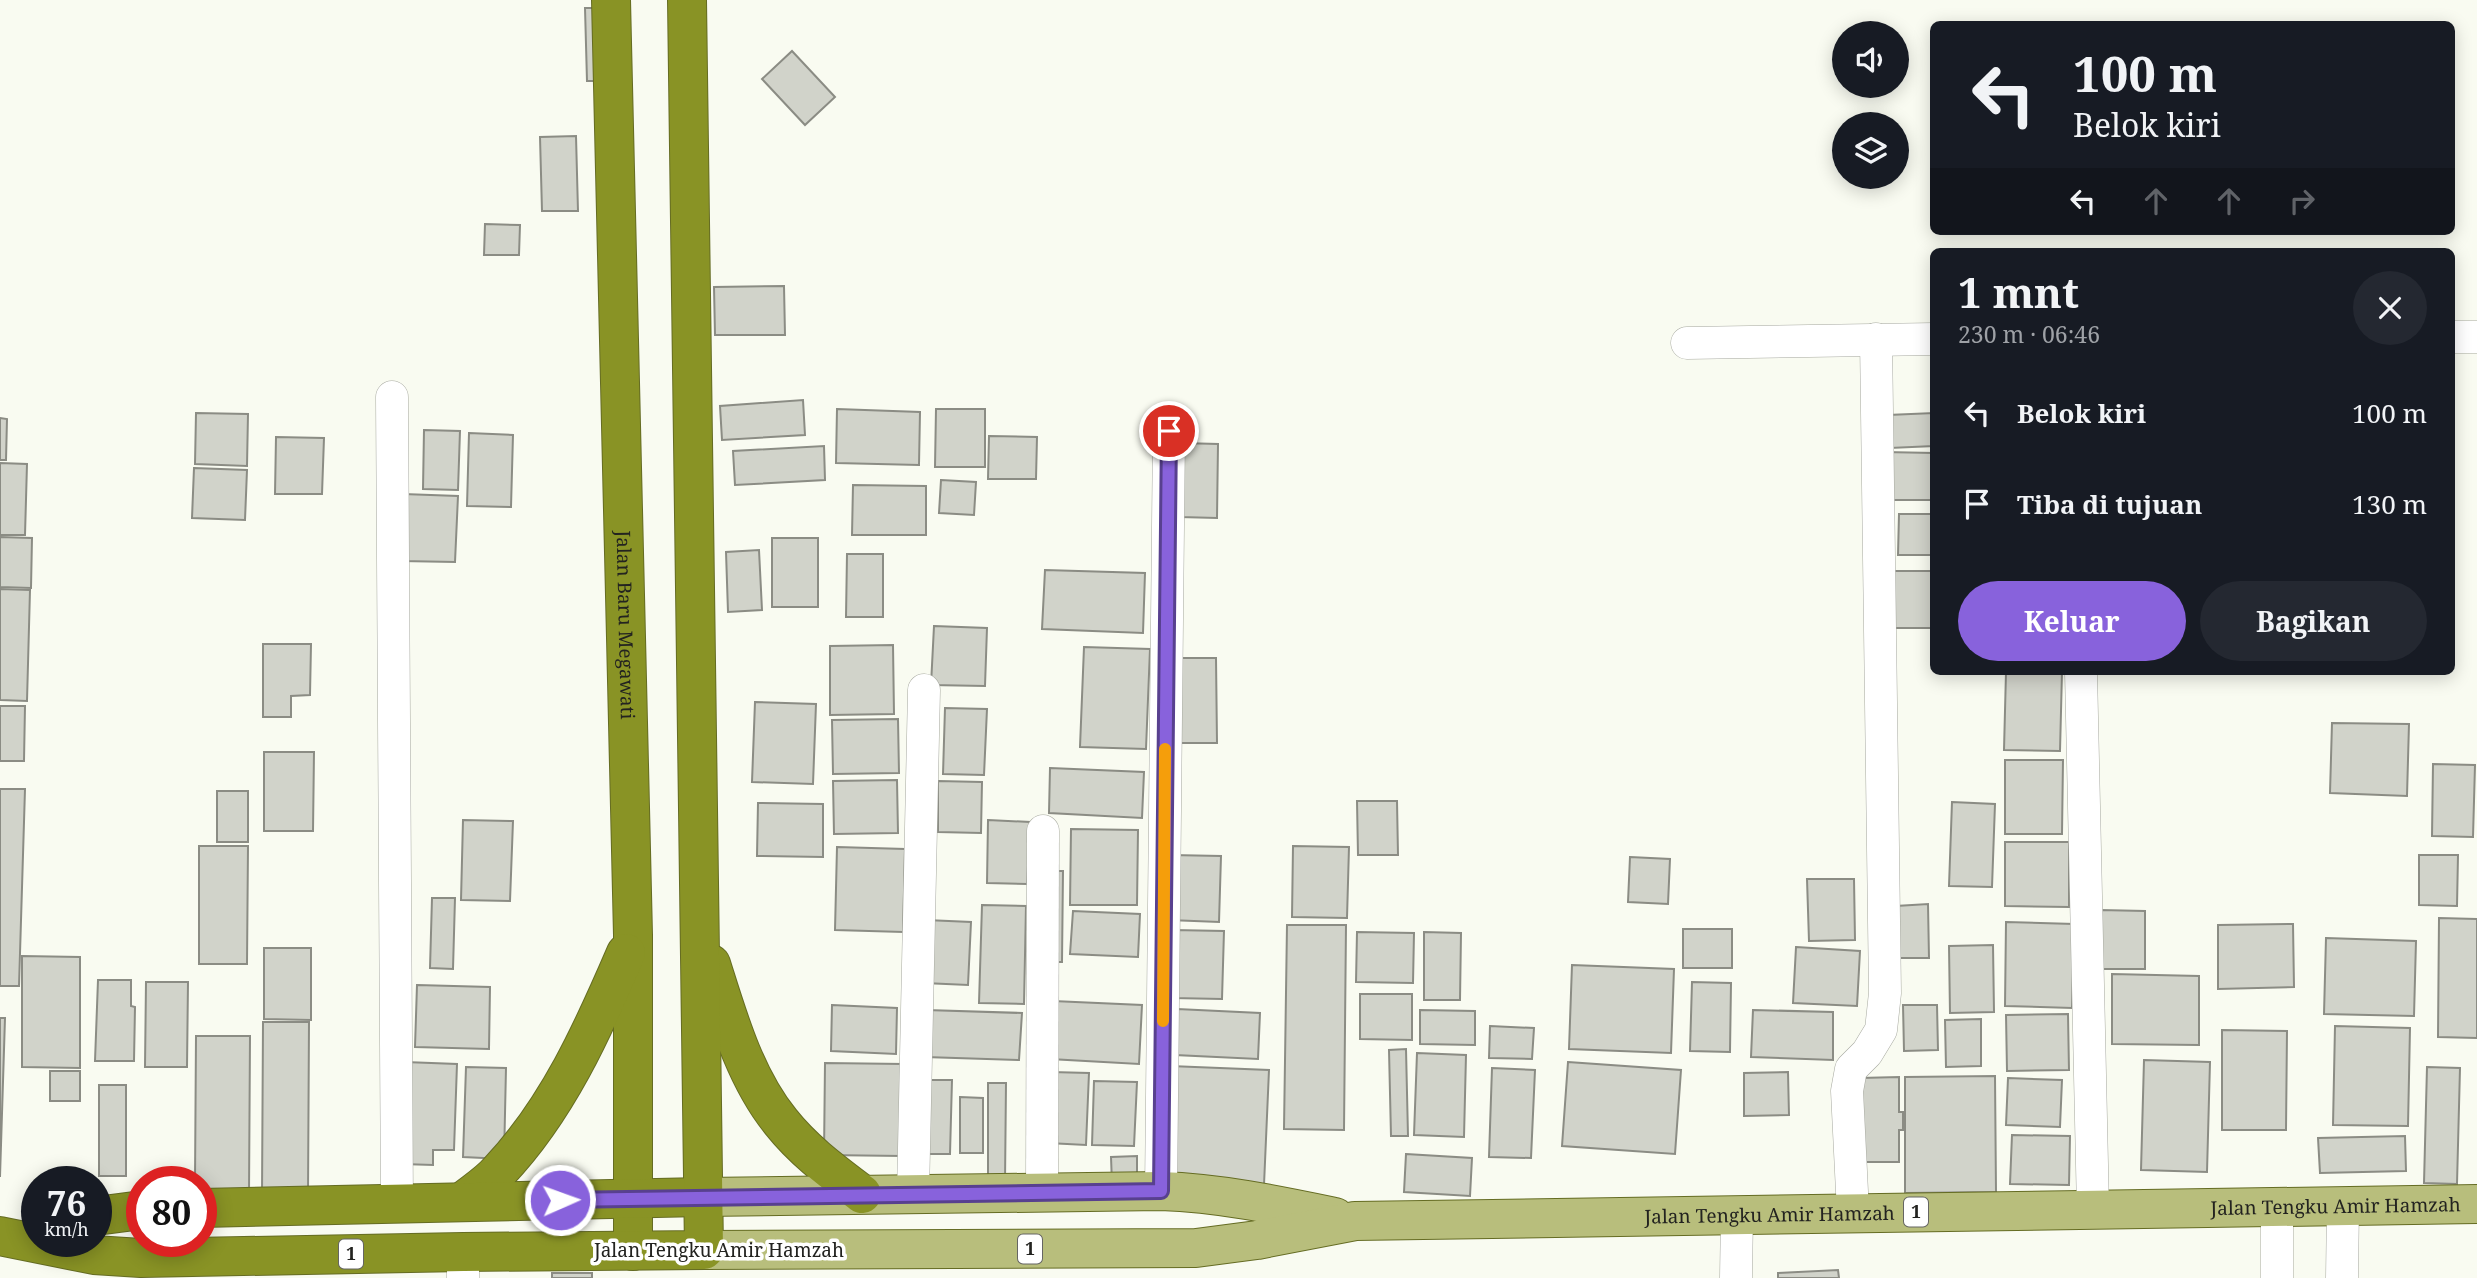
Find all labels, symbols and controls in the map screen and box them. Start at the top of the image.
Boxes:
map controls [1832,21,1909,189]
button: sound [1832,21,1909,98]
text: 100 m [2073,40,2217,106]
icon: left [1958,49,2049,140]
text: Belok kiri [2073,103,2221,146]
button: layers [1832,112,1909,189]
icon: left [2064,182,2102,220]
icon: ahead [2137,182,2175,220]
icon: ahead [2210,182,2248,220]
icon: right [2283,182,2321,220]
text: 1 mnt [1958,263,2079,320]
button: close [2353,271,2427,345]
text: 230 m · 06:46 [1958,318,2100,350]
icon: left [1958,394,1996,432]
text: Belok kiri [2017,395,2146,431]
text: 100 m [2352,395,2427,431]
pin [1139,401,1199,461]
icon: arrive [1150,412,1188,450]
icon: arrive [1958,485,1996,523]
text: Tiba di tujuan [2017,486,2202,522]
text: 130 m [2352,486,2427,522]
street label: Jalan Baru Megawati [610,529,641,720]
button: Keluar [1958,581,2186,661]
button: Bagikan [2200,581,2427,661]
position arrow [523,1163,597,1237]
speed limit sign: 80 [126,1166,217,1257]
text: 76 [47,1179,86,1226]
street label: Jalan Tengku Amir Hamzah [2209,1191,2461,1221]
road number: 1 [1904,1198,1928,1226]
street label: Jalan Tengku Amir Hamzah [1643,1200,1895,1230]
text: km/h [44,1217,89,1241]
road number: 1 [1018,1234,1042,1264]
street label: Jalan Tengku Amir Hamzah [593,1237,844,1263]
road number: 1 [339,1240,363,1268]

